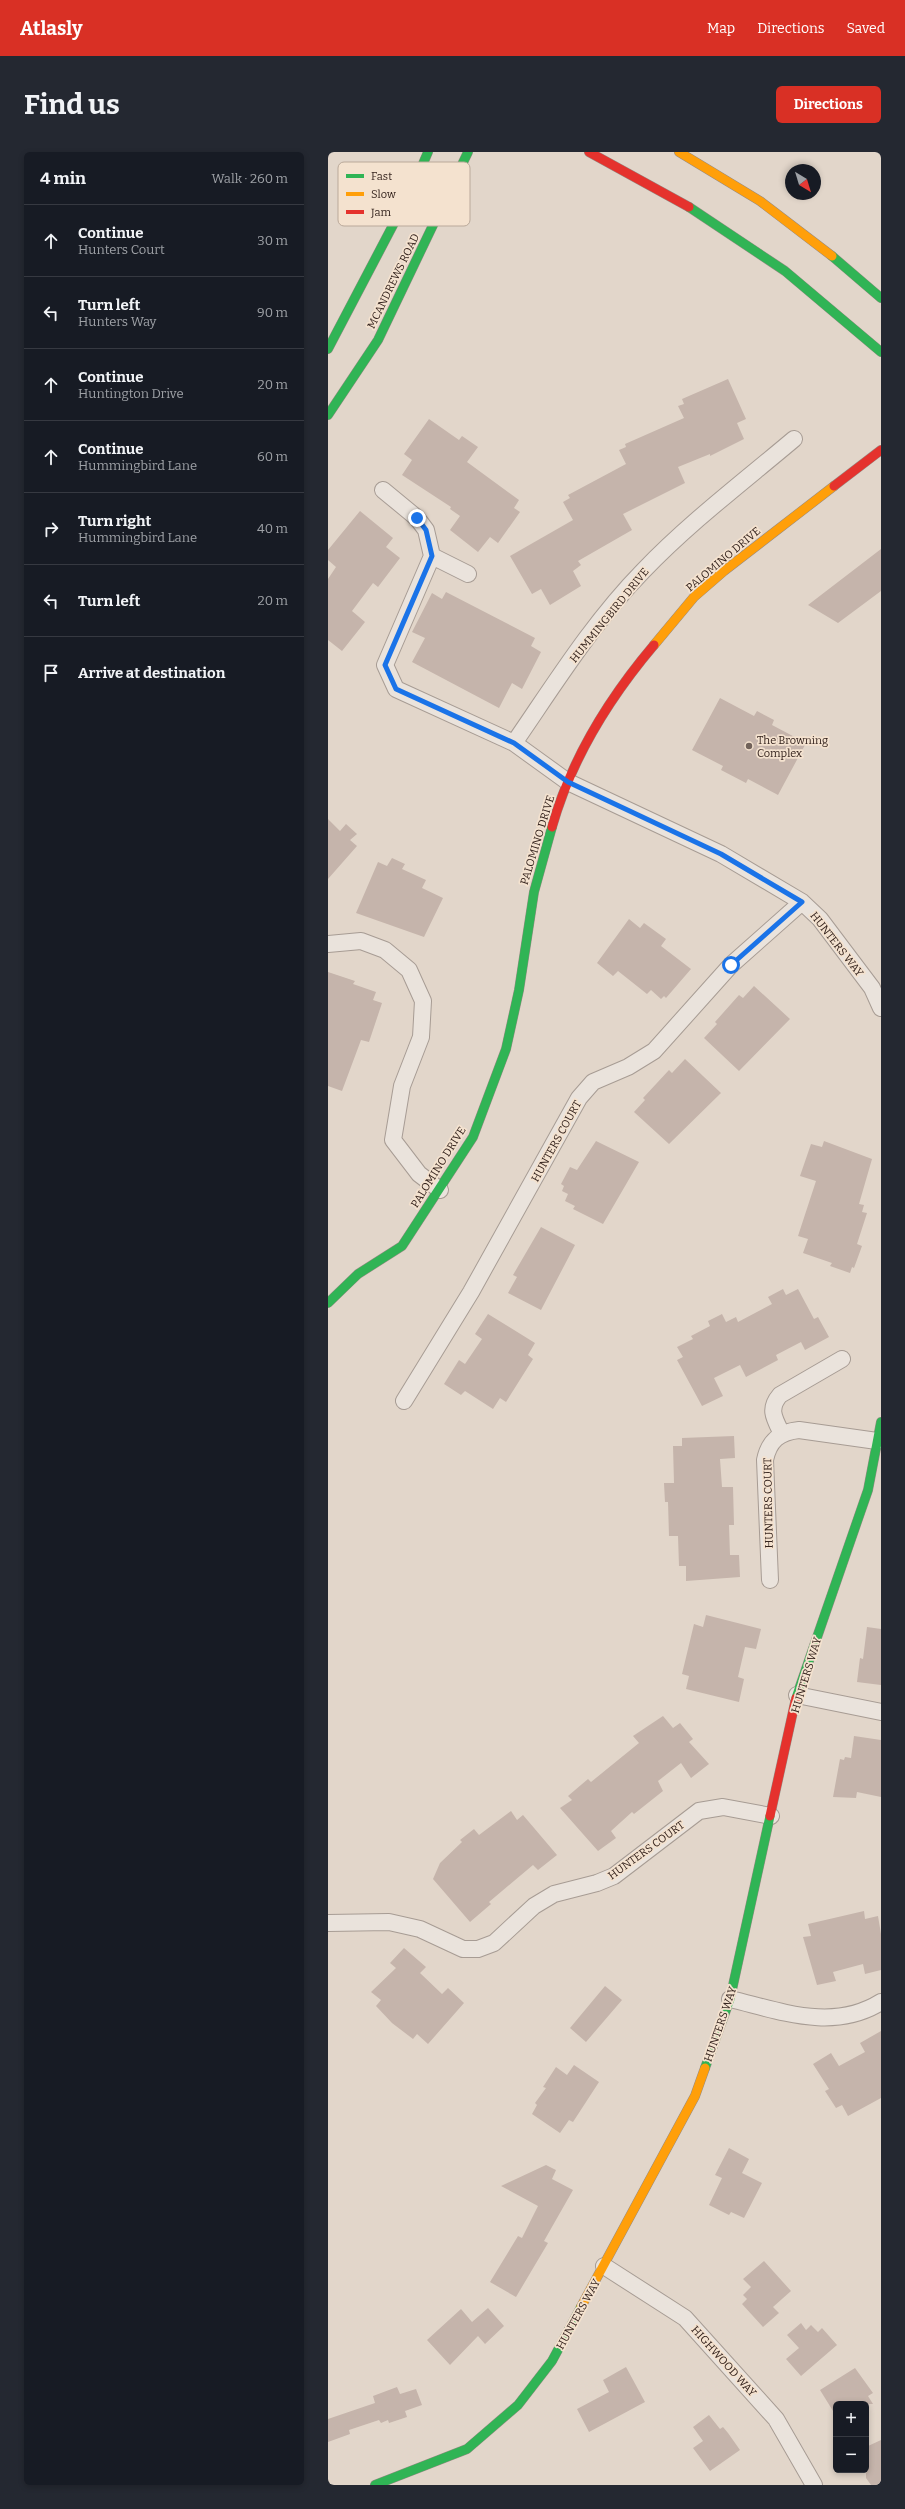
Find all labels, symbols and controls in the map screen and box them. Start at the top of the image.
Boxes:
text: Atlasly [20,17,82,40]
text: Map [707,20,735,37]
text: Directions [757,20,825,37]
text: Saved [847,20,885,37]
button: Directions [776,86,881,123]
text: Find us [24,88,120,121]
legend [338,162,470,226]
north arrow [785,164,821,200]
text: 4 min [40,168,86,189]
text: Fast [371,170,392,183]
text: Walk · 260 m [212,171,288,186]
text: Slow [371,188,396,201]
text: Jam [370,206,391,219]
text: Continue [78,224,144,242]
icon: ahead [40,230,62,252]
street label: MCANDREWS ROAD [365,231,422,331]
text: 30 m [257,233,288,248]
text: Hunters Court [78,242,165,257]
text: Turn left [78,296,140,314]
icon: left [40,302,62,324]
text: 90 m [257,305,288,320]
text: Hunters Way [78,314,156,329]
text: Continue [78,368,144,386]
icon: ahead [40,374,62,396]
text: 20 m [258,377,288,392]
text: Huntington Drive [78,386,184,401]
text: Continue [78,440,144,458]
icon: ahead [40,446,62,468]
text: 60 m [257,449,288,464]
text: Hummingbird Lane [78,458,197,473]
route end [408,509,426,527]
text: Turn right [78,512,151,530]
icon: right [40,518,62,540]
text: 40 m [257,521,288,536]
street label: PALOMINO DRIVE [684,524,763,594]
text: Hummingbird Lane [78,530,197,545]
street label: HUMMINGBIRD DRIVE [567,565,652,665]
icon: left [40,590,62,612]
text: Turn left [78,592,140,610]
text: 20 m [258,593,288,608]
icon: arrive [40,662,62,684]
text: Arrive at destination [78,664,225,682]
place label: The Browning Complex [757,734,828,760]
marker: The Browning Complex [744,741,754,751]
street label: PALOMINO DRIVE [518,794,557,886]
street label: HUNTERS WAY [807,909,866,980]
route start [722,956,740,974]
street label: HUNTERS COURT [529,1098,584,1184]
street label: PALOMINO DRIVE [408,1124,469,1210]
street label: HUNTERS COURT [761,1457,776,1549]
street label: HUNTERS WAY [789,1635,824,1715]
street label: HUNTERS COURT [606,1818,687,1882]
street label: HUNTERS WAY [702,1984,740,2063]
street label: HUNTERS WAY [554,2276,604,2352]
street label: HIGHWOOD WAY [688,2323,759,2400]
map controls [833,2401,869,2473]
button: + [833,2401,869,2437]
button: − [833,2437,869,2473]

